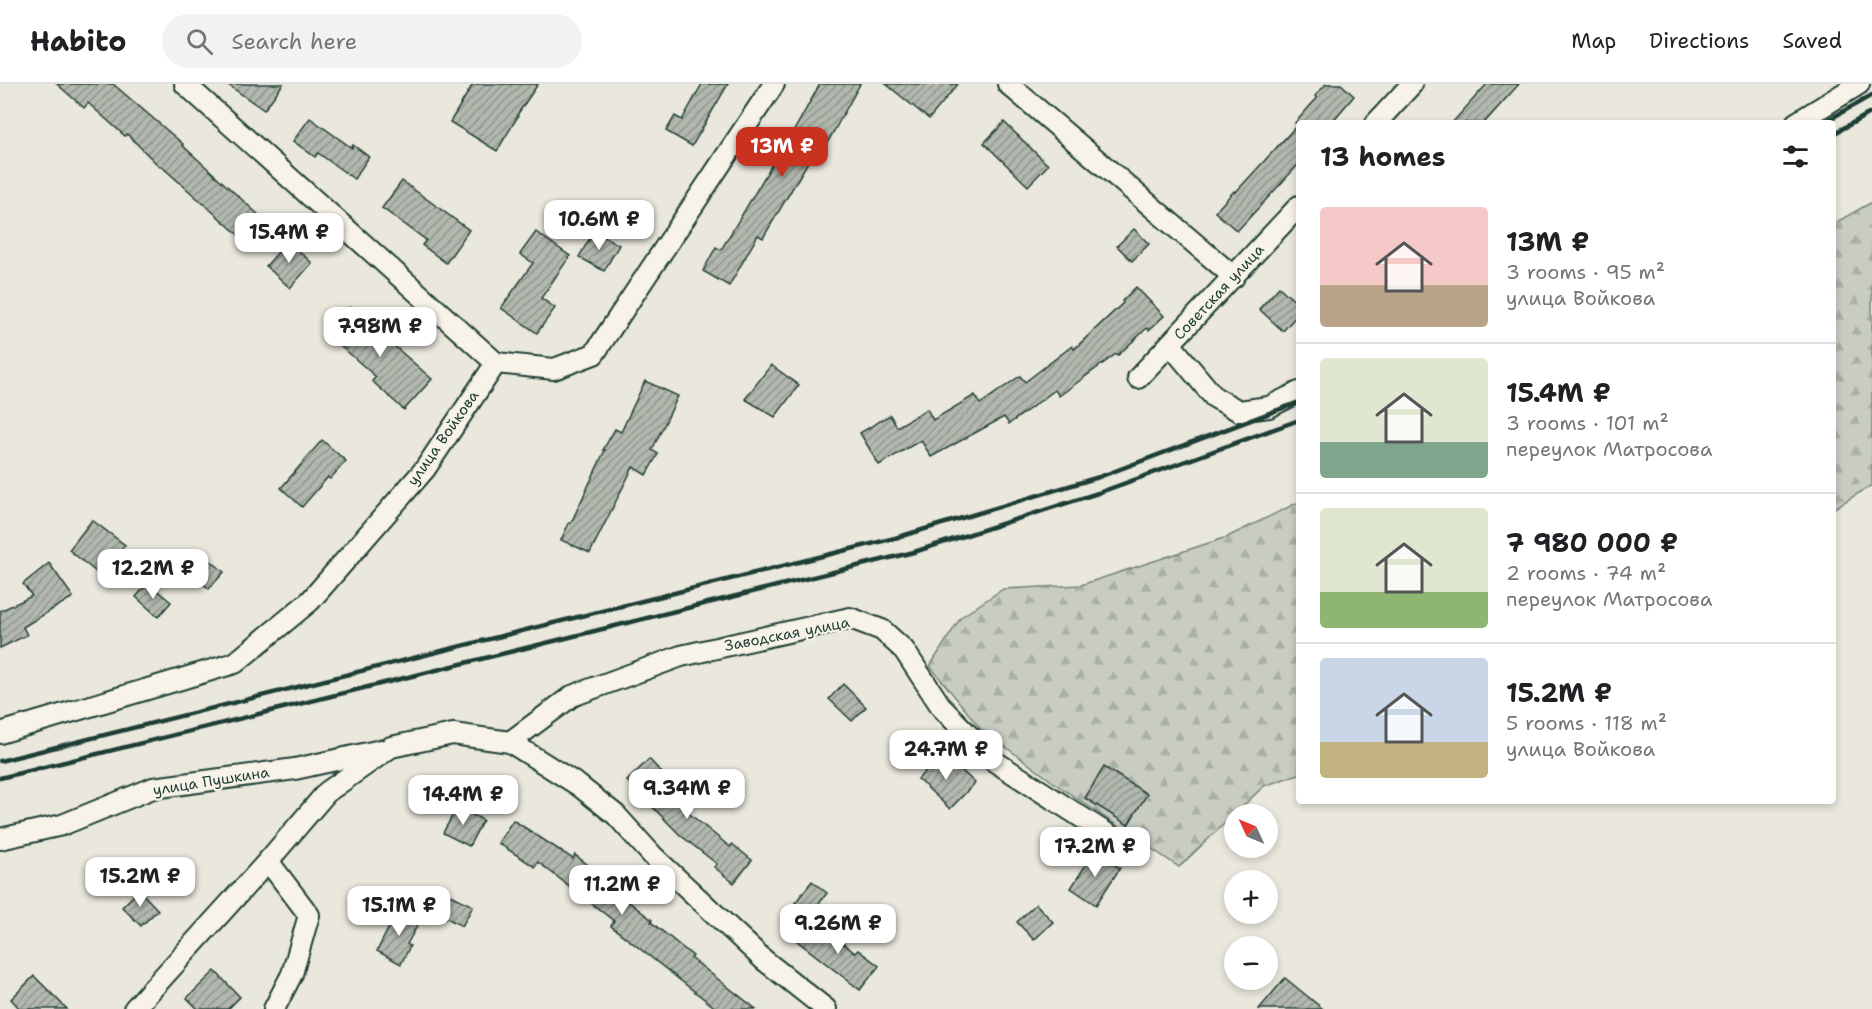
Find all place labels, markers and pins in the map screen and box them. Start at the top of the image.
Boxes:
pin: 13M ₽ [740,127,824,178]
pin: 10.6M ₽ [544,200,654,251]
pin: 15.4M ₽ [234,213,344,264]
pin: 7.98M ₽ [325,307,435,358]
pin: 12.2M ₽ [98,549,208,600]
pin: 24.7M ₽ [891,730,1001,781]
pin: 9.34M ₽ [632,769,742,820]
pin: 14.4M ₽ [408,775,518,826]
pin: 17.2M ₽ [1040,827,1150,878]
pin: 15.2M ₽ [85,857,195,908]
pin: 11.2M ₽ [567,865,677,916]
pin: 15.1M ₽ [344,886,454,937]
pin: 9.26M ₽ [783,904,893,955]

